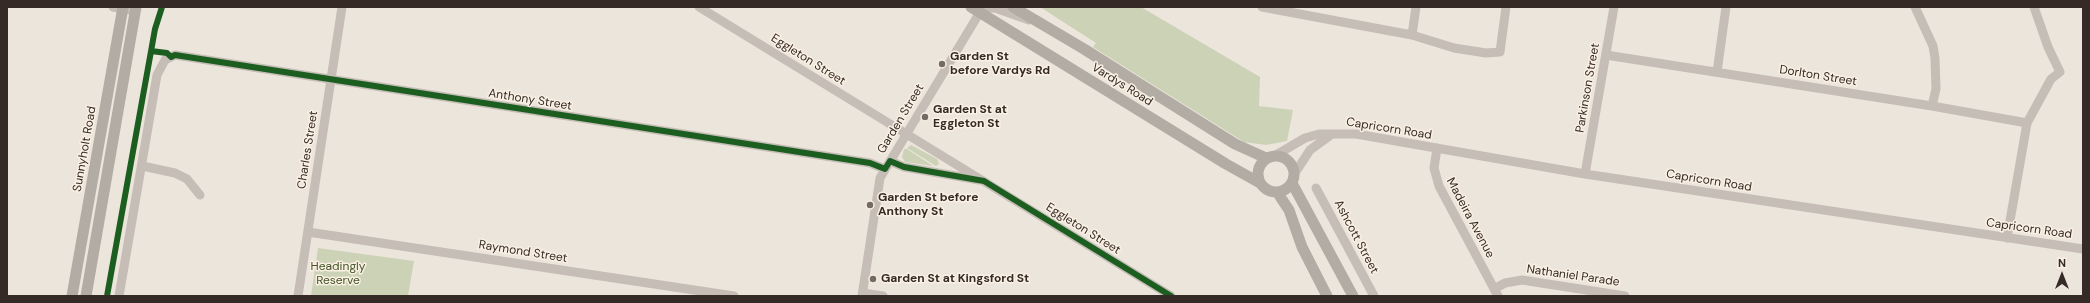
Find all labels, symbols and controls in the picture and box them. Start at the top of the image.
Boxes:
street label: Eggleton Street [768,31,848,89]
street label: Parkinson Street [1573,42,1603,134]
place label: Garden St before Vardys Rd [950,50,1050,78]
marker: Garden St before Vardys Rd [937,59,947,69]
street label: Vardys Road [1089,61,1155,109]
street label: Dorlton Street [1778,63,1858,89]
street label: Garden Street [875,82,927,156]
street label: Anthony Street [487,86,573,114]
place label: Garden St at Eggleton St [933,103,1007,131]
street label: Sunnyholt Road [70,105,100,193]
street label: Charles Street [295,110,321,190]
marker: Garden St at Eggleton St [920,112,930,122]
street label: Capricorn Road [1345,115,1433,143]
street label: Capricorn Road [1665,167,1753,195]
street label: Madeira Avenue [1443,175,1497,261]
place label: Garden St before Anthony St [878,191,978,219]
street label: Ashcott Street [1331,198,1381,276]
marker: Garden St before Anthony St [865,200,875,210]
street label: Eggleton Street [1043,200,1123,258]
street label: Capricorn Road [1985,216,2073,242]
street label: Raymond Street [478,238,568,266]
north arrow [2042,255,2082,295]
text: N [2058,256,2066,270]
park label: Headingly Reserve [311,260,365,288]
street label: Nathaniel Parade [1526,262,1620,290]
place label: Garden St at Kingsford St [881,272,1029,286]
marker: Garden St at Kingsford St [868,274,878,284]

